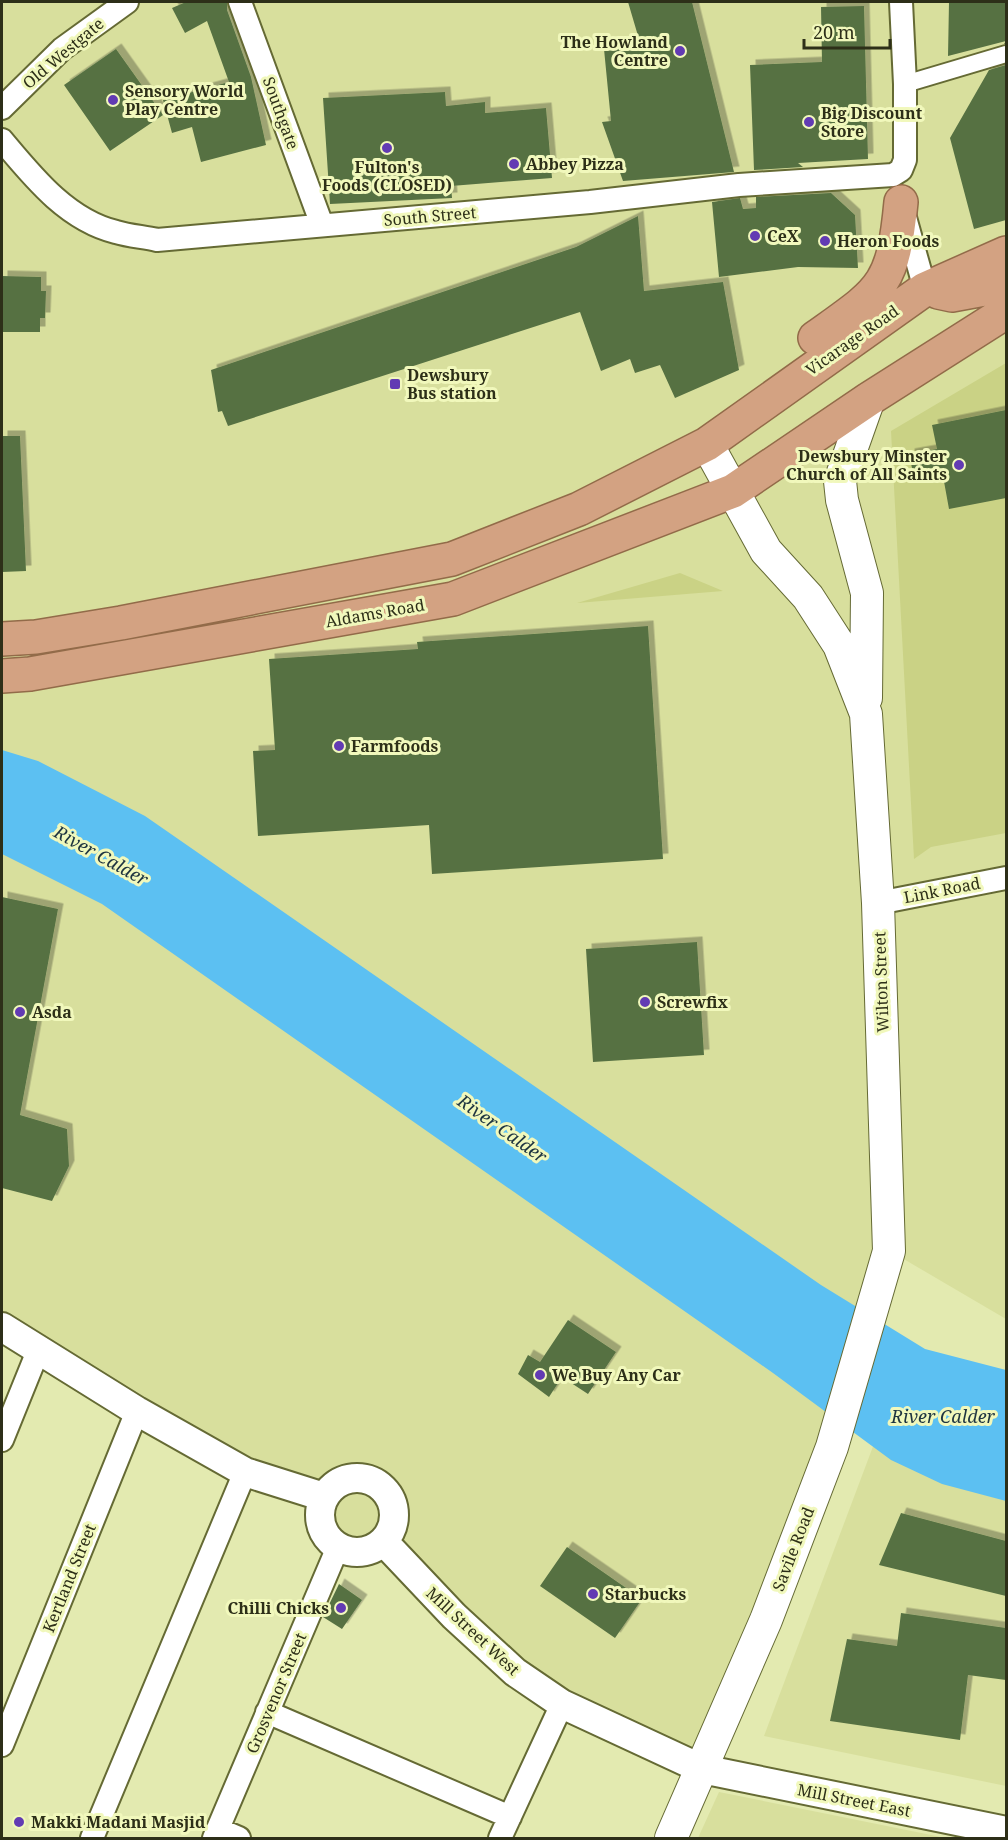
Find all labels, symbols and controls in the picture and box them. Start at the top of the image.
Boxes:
street label: Old Westgate [18,12,108,94]
scale bar [804,12,890,50]
text: 20 m [813,20,855,44]
place label: The Howland Centre [561,31,669,71]
marker: The Howland Centre [673,44,687,58]
street label: Southgate [258,74,304,152]
place label: Sensory World Play Centre [125,80,244,120]
marker: Sensory World Play Centre [106,93,120,107]
place label: Big Discount Store [821,102,923,142]
marker: Big Discount Store [802,115,816,129]
marker: Fulton's Foods (CLOSED) [380,141,394,155]
place label: Abbey Pizza [526,153,624,175]
place label: Fulton's Foods (CLOSED) [322,156,452,196]
marker: Abbey Pizza [507,157,521,171]
street label: South Street [383,201,477,231]
place label: CeX [767,225,799,247]
marker: CeX [748,229,762,243]
place label: Heron Foods [837,230,940,252]
marker: Heron Foods [818,234,832,248]
street label: Vicarage Road [801,300,903,380]
place label: Dewsbury Bus station [407,364,497,404]
marker: Dewsbury Bus station [388,377,402,391]
place label: Dewsbury Minster Church of All Saints [786,445,948,485]
marker: Dewsbury Minster Church of All Saints [952,458,966,472]
street label: Aldams Road [324,593,426,633]
place label: Farmfoods [351,735,439,757]
marker: Farmfoods [332,739,346,753]
water label: River Calder [49,819,153,891]
street label: Link Road [902,872,982,908]
street label: Wilton Street [868,931,894,1033]
place label: Screwfix [657,991,728,1013]
marker: Screwfix [638,995,652,1009]
place label: Asda [32,1001,72,1023]
marker: Asda [13,1005,27,1019]
water label: River Calder [452,1088,553,1168]
place label: We Buy Any Car [552,1364,681,1386]
marker: We Buy Any Car [533,1368,547,1382]
water label: River Calder [890,1404,996,1428]
street label: Savile Road [767,1504,819,1594]
street label: Kertland Street [37,1520,101,1636]
street label: Mill Street West [422,1582,525,1680]
place label: Starbucks [605,1583,686,1605]
marker: Starbucks [586,1587,600,1601]
place label: Chilli Chicks [228,1597,329,1619]
marker: Chilli Chicks [334,1601,348,1615]
street label: Grosvenor Street [241,1629,311,1757]
street label: Mill Street East [796,1778,913,1822]
place label: Makki Madani Masjid [31,1811,206,1833]
marker: Makki Madani Masjid [12,1815,26,1829]

